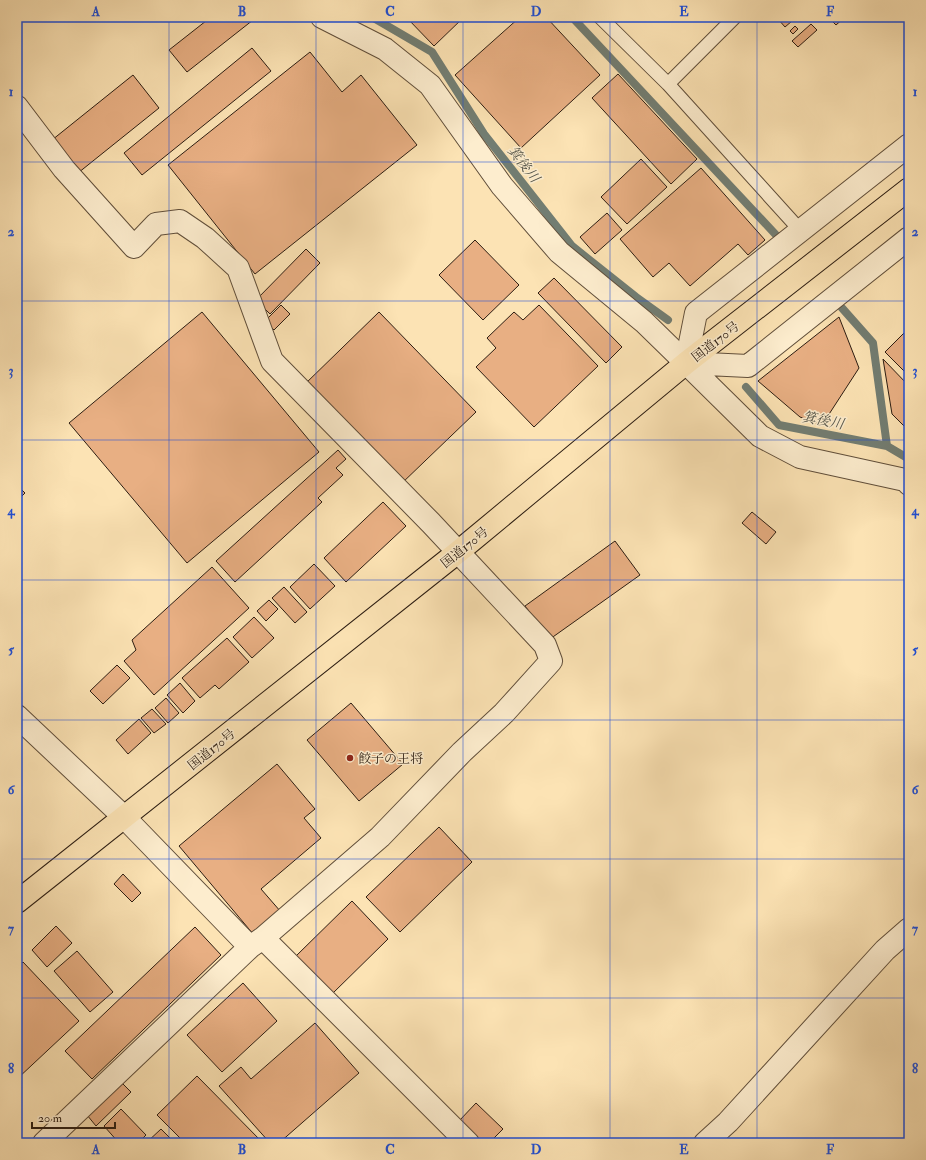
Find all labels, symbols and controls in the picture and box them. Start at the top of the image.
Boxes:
text: A [91,4,101,20]
text: B [238,4,246,20]
text: C [385,4,395,20]
text: D [531,4,542,20]
text: E [679,4,689,20]
text: F [826,4,835,20]
text: 1 [9,84,14,100]
text: 1 [913,84,918,100]
water label: 箕後川 [504,143,544,188]
text: 2 [8,224,15,240]
text: 2 [912,224,919,240]
street label: 国道170号 [689,318,743,365]
text: 3 [9,363,14,379]
text: 3 [913,363,918,379]
water label: 箕後川 [801,408,847,433]
text: 4 [6,503,15,519]
text: 4 [910,503,919,519]
street label: 国道170号 [438,524,492,572]
text: 5 [8,642,14,658]
text: 5 [912,642,918,658]
street label: 国道170号 [185,726,239,774]
place label: 餃子の王将 [358,751,423,767]
marker: 餃子の王将 [345,753,355,763]
text: 6 [8,782,16,798]
text: 6 [912,782,920,798]
text: 7 [8,921,15,937]
text: 7 [912,921,919,937]
text: 8 [8,1061,14,1077]
text: 8 [912,1061,918,1077]
scale bar [32,1104,115,1130]
text: 20 m [38,1111,63,1126]
text: A [91,1142,101,1158]
text: B [238,1142,246,1158]
text: C [385,1142,395,1158]
text: D [531,1142,542,1158]
text: E [679,1142,689,1158]
text: F [826,1142,835,1158]

